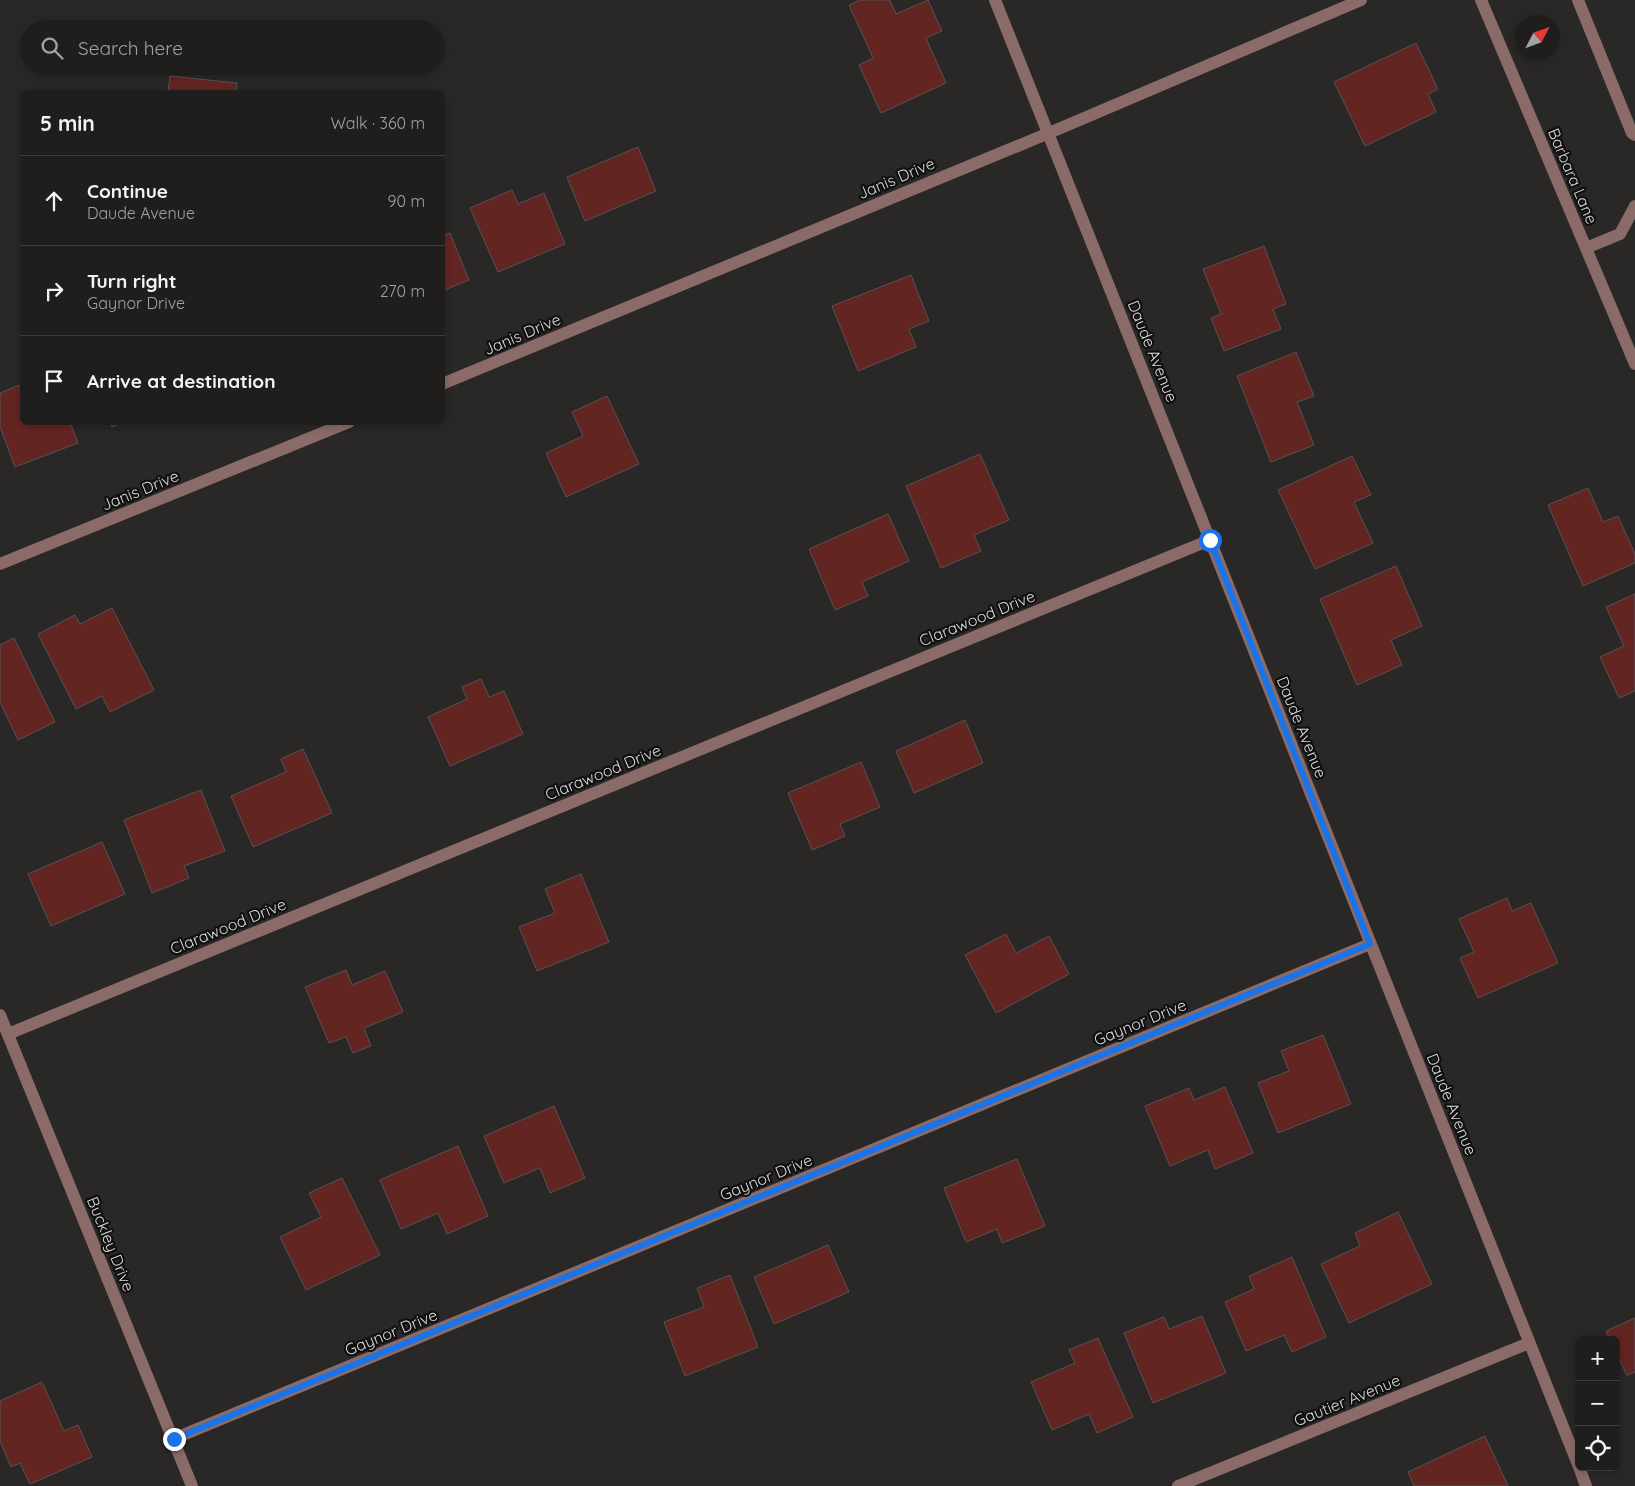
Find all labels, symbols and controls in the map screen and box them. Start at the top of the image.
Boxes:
north arrow [1515,15,1560,60]
search box [20,20,445,75]
icon: search [38,34,66,62]
text: Search here [78,36,183,60]
text: 5 min [40,110,95,136]
text: Walk · 360 m [330,113,425,133]
street label: Barbara Lane [1544,125,1602,227]
street label: Janis Drive [854,153,938,203]
text: Continue [87,179,168,203]
icon: ahead [40,187,68,215]
text: 90 m [388,191,425,211]
text: Daude Avenue [87,203,195,223]
text: Turn right [87,269,176,293]
icon: right [40,277,68,305]
text: 270 m [380,281,425,301]
text: Gaynor Drive [87,293,185,313]
street label: Daude Avenue [1124,297,1182,405]
street label: Janis Drive [480,309,564,359]
icon: arrive [40,367,68,395]
text: Arrive at destination [87,369,276,393]
street label: Janis Drive [98,465,182,515]
route start [1199,529,1222,552]
street label: Clarawood Drive [916,586,1038,650]
street label: Daude Avenue [1273,673,1331,781]
street label: Clarawood Drive [542,740,664,804]
street label: Clarawood Drive [167,894,289,958]
street label: Gaynor Drive [1091,994,1189,1050]
street label: Daude Avenue [1423,1050,1481,1158]
street label: Gaynor Drive [717,1149,815,1205]
street label: Buckley Drive [83,1194,139,1294]
street label: Gaynor Drive [342,1304,440,1360]
map controls [1575,1336,1620,1471]
button: + [1575,1336,1620,1381]
street label: Gautier Avenue [1291,1370,1403,1430]
button: − [1575,1381,1620,1426]
button: locate [1575,1426,1620,1471]
route end [163,1428,186,1451]

